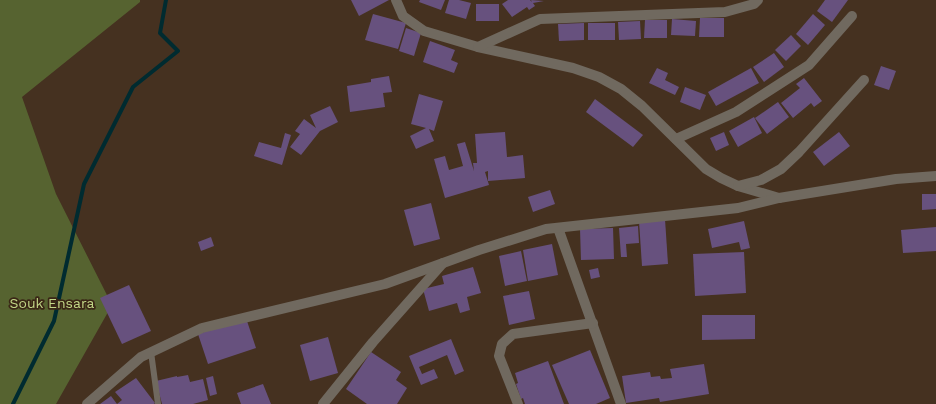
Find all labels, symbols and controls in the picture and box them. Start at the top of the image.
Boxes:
park label: Souk Ensara [10,295,94,311]

